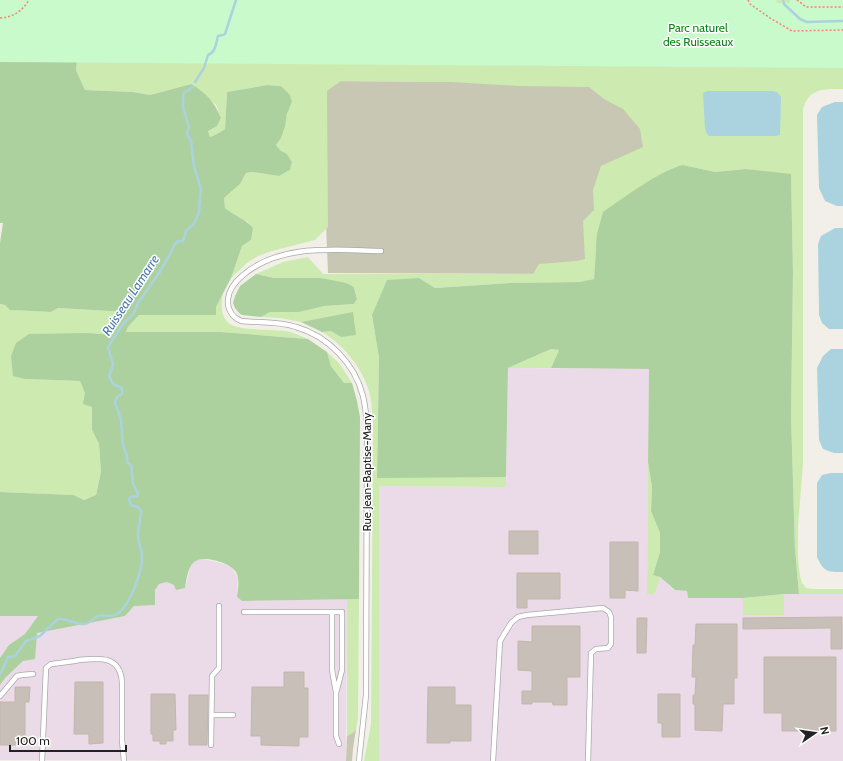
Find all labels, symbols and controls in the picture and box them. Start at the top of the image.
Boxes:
park label: Parc naturel des Ruisseaux [663,20,733,49]
water label: Ruisseau Lamarre [98,252,162,338]
street label: Rue Jean-Baptise-Many [359,412,374,532]
north arrow [795,713,835,753]
text: N [817,725,832,736]
scale bar [10,727,126,753]
text: 100 m [16,733,50,748]

